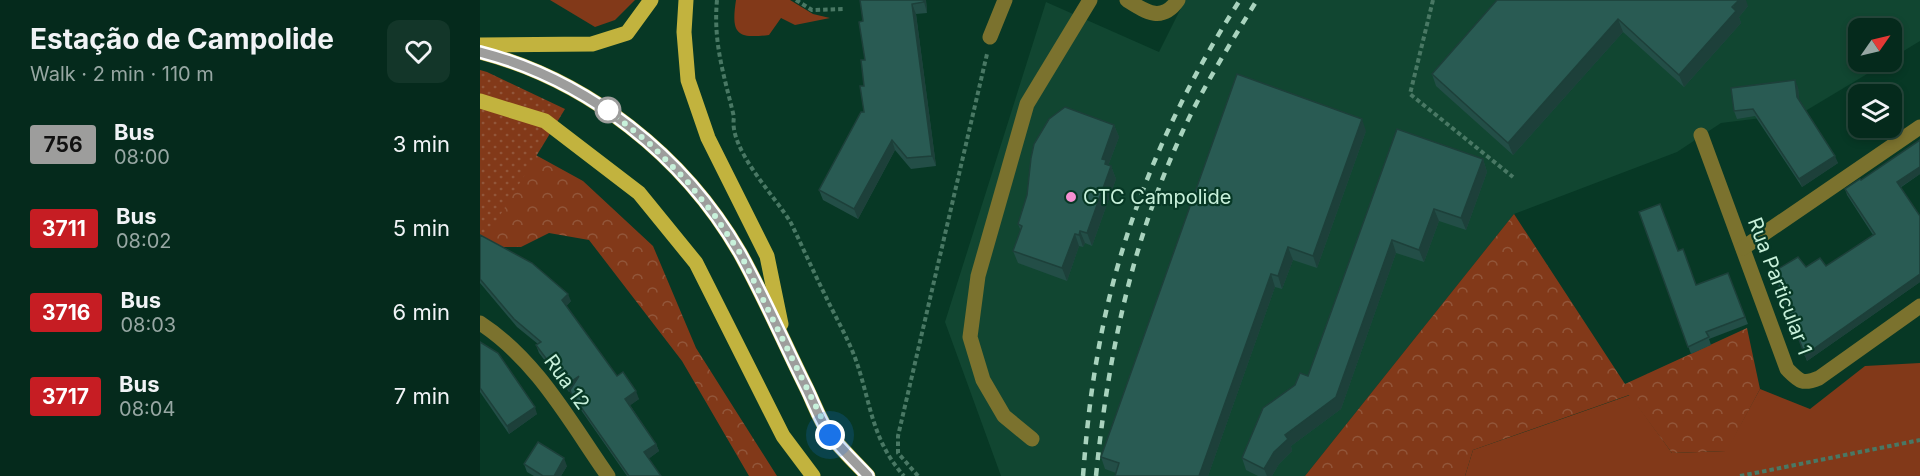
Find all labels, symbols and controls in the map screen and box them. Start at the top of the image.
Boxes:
north arrow [1848,18,1902,72]
map controls [1848,18,1902,138]
button: heart [387,20,450,83]
text: Estação de Campolide [30,22,334,56]
text: Walk · 2 min · 110 m [30,62,214,86]
button: layers [1848,84,1902,138]
unlabelled marker [595,97,621,123]
text: Bus [114,119,155,145]
text: 3 min [393,131,450,157]
text: 756 [43,132,83,157]
text: 08:00 [114,145,170,169]
place label: CTC Campolide [1083,185,1231,209]
marker: CTC Campolide [1064,190,1078,204]
text: Bus [116,203,156,229]
street label: Rua Particular 1 [1743,214,1817,358]
text: 5 min [393,215,450,241]
text: 3711 [42,216,86,241]
text: 08:02 [116,229,171,253]
text: Bus [120,287,161,313]
text: 6 min [393,299,450,325]
text: 3716 [42,300,90,325]
text: 08:03 [120,313,176,337]
street label: Rua 12 [539,350,595,414]
text: Bus [119,371,160,397]
text: 7 min [394,383,450,409]
text: 3717 [42,384,89,409]
text: 08:04 [119,397,175,421]
your location [815,420,845,450]

